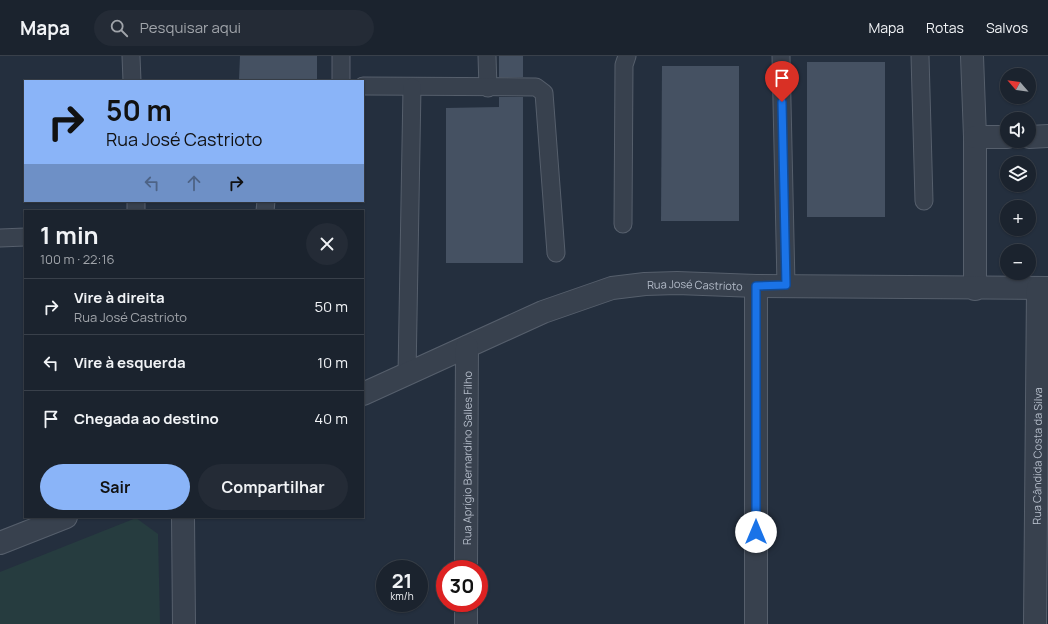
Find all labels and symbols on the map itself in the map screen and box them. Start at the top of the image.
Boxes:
pin [765,61,799,102]
north arrow [1000,68,1036,104]
street label: Rua José Castrioto [647,275,743,293]
street label: Rua Aprígio Bernardino Salles Filho [459,371,474,545]
street label: Rua Cândida Costa da Silva [1028,387,1045,525]
position arrow [735,511,777,553]
speed limit sign: 30 [436,560,488,612]

